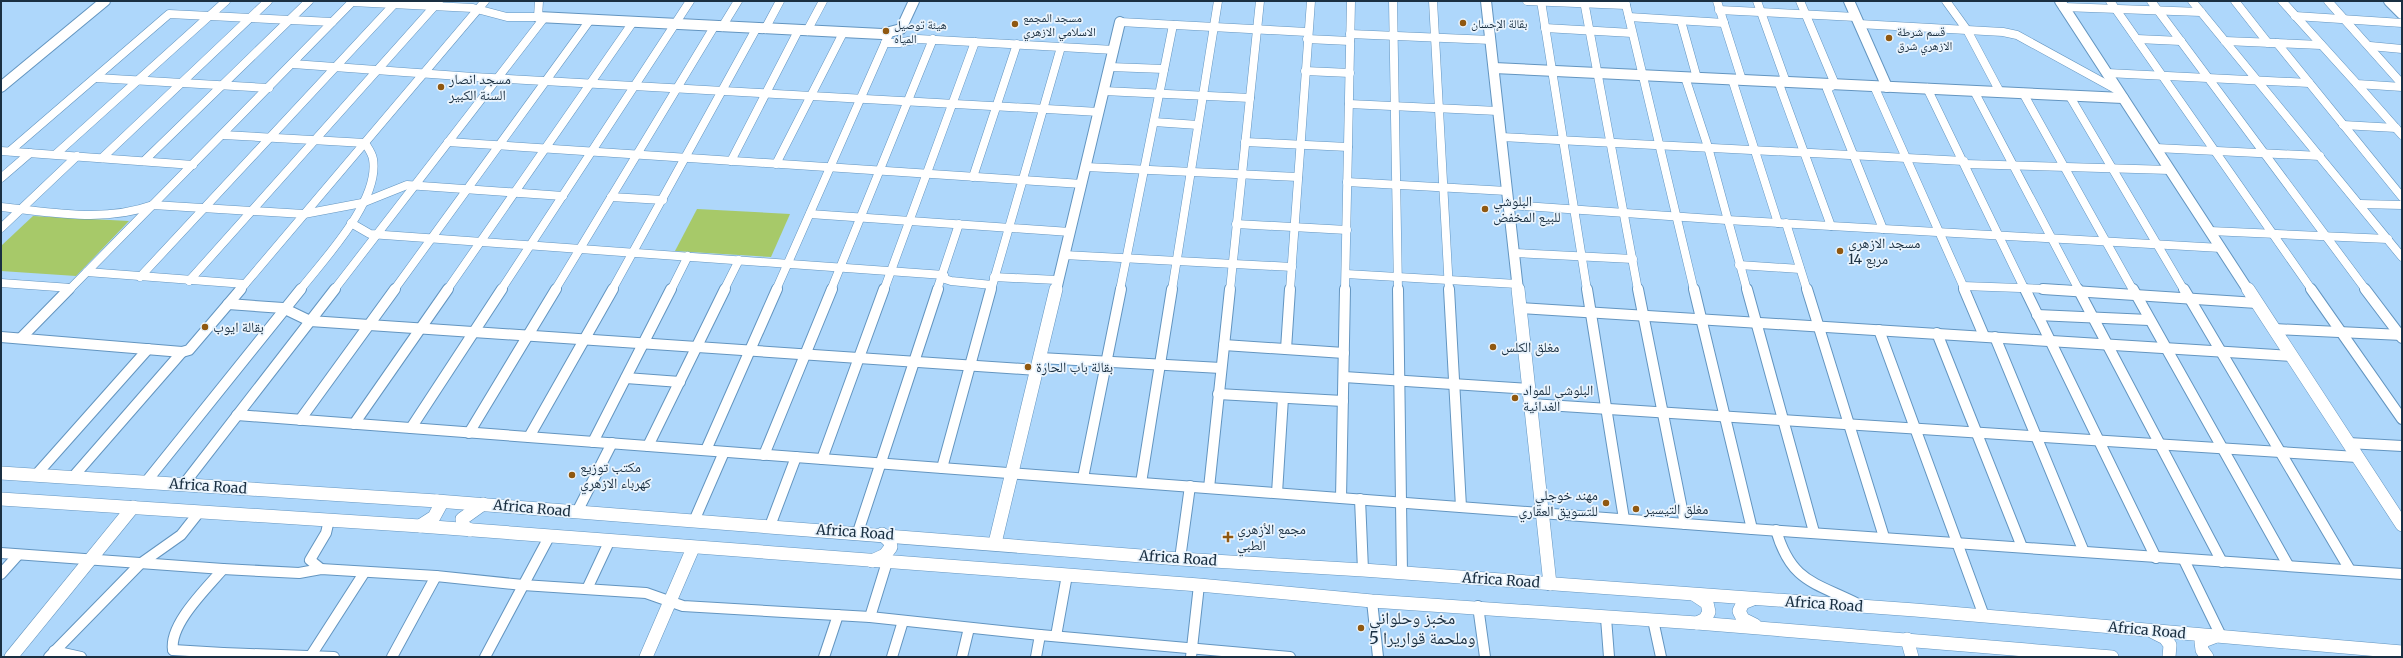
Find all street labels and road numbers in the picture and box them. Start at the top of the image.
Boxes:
street label: Africa Road [167,474,248,498]
street label: Africa Road [491,496,572,520]
street label: Africa Road [814,520,895,544]
street label: Africa Road [1137,546,1218,570]
street label: Africa Road [1460,568,1541,592]
street label: Africa Road [1783,592,1864,616]
street label: Africa Road [2106,618,2187,642]

